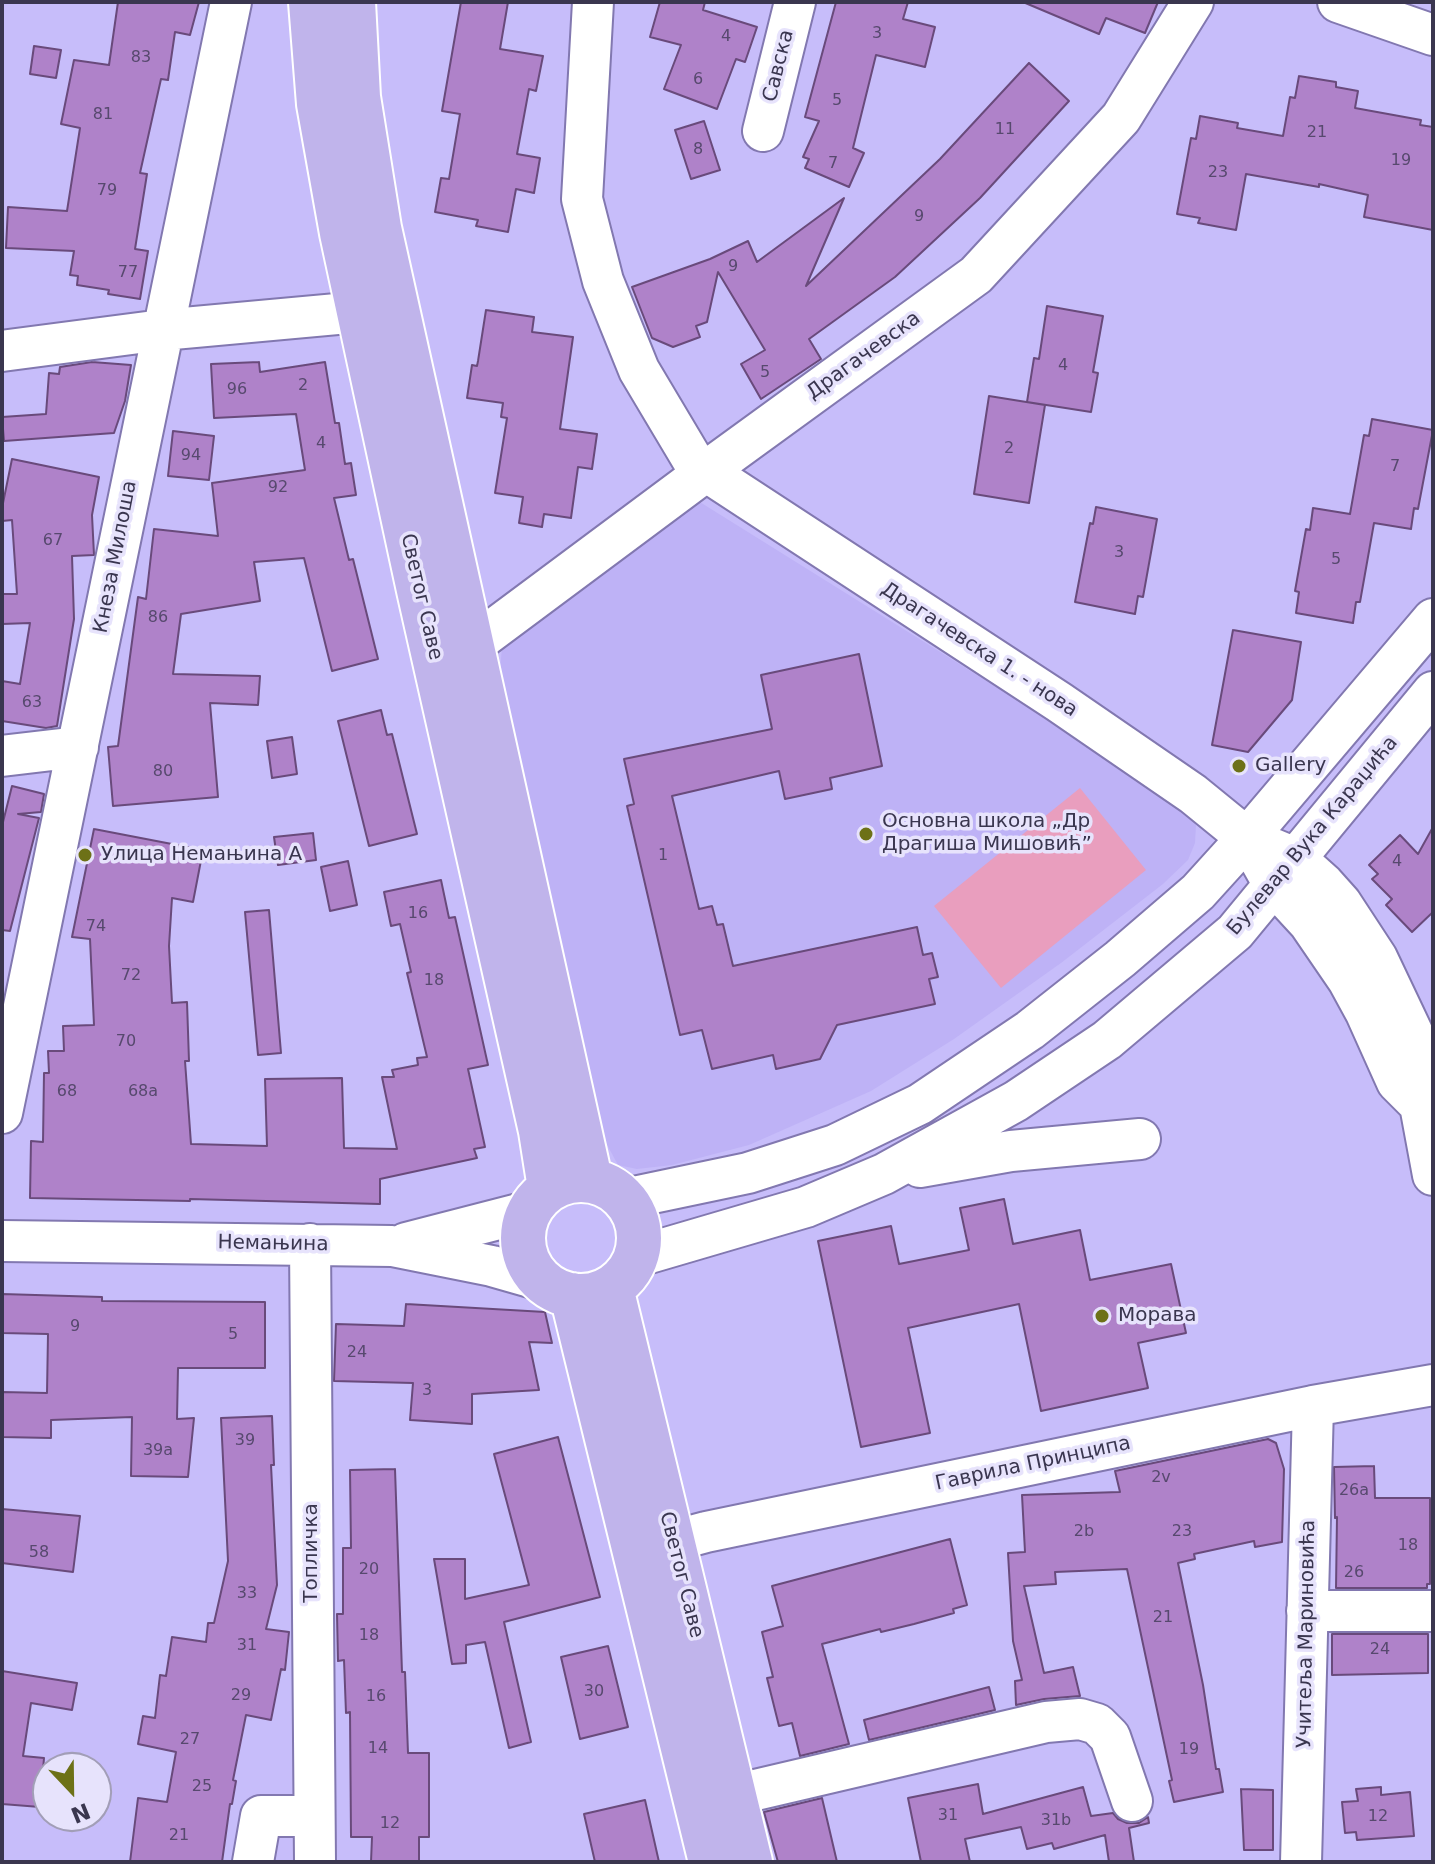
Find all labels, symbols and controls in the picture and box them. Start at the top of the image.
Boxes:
house number: 3 [872,24,882,44]
house number: 4 [721,27,731,47]
street label: Савска [758,28,800,104]
house number: 83 [131,48,151,68]
house number: 6 [693,70,703,90]
house number: 5 [832,91,842,111]
house number: 81 [93,105,113,125]
house number: 11 [995,120,1015,140]
house number: 21 [1307,123,1327,143]
house number: 8 [693,140,703,160]
house number: 19 [1391,151,1411,171]
house number: 7 [828,154,838,174]
house number: 23 [1208,163,1228,183]
house number: 79 [97,181,117,201]
house number: 9 [914,207,924,227]
house number: 9 [728,257,738,277]
house number: 77 [118,263,138,283]
street label: Драгачевска [803,307,925,405]
house number: 4 [1058,356,1068,376]
house number: 5 [760,363,770,383]
house number: 2 [298,376,308,396]
house number: 96 [227,380,247,400]
house number: 4 [316,434,326,454]
house number: 2 [1004,439,1014,459]
house number: 94 [181,446,201,466]
house number: 7 [1390,457,1400,477]
house number: 92 [268,478,288,498]
street label: Кнеза Милоша [89,479,143,635]
house number: 67 [43,531,63,551]
street label: Светог Саве [395,531,447,663]
house number: 3 [1114,543,1124,563]
house number: 5 [1331,550,1341,570]
street label: Драгачевска 1. - нова [876,577,1082,723]
house number: 86 [148,608,168,628]
house number: 63 [22,693,42,713]
street label: Булевар Вука Караџића [1223,731,1403,941]
place label: Gallery [1255,754,1326,778]
marker: Gallery [1230,757,1248,775]
house number: 80 [153,762,173,782]
place label: Основна школа „Др Драгиша Мишовић” [882,810,1092,857]
marker: Основна школа „Др Драгиша Мишовић” [857,825,875,843]
place label: Улица Немањина А [101,843,302,867]
marker: Улица Немањина А [76,846,94,864]
house number: 1 [658,846,668,866]
house number: 4 [1392,852,1402,872]
house number: 16 [408,904,428,924]
house number: 74 [86,917,106,937]
house number: 72 [121,966,141,986]
house number: 18 [424,971,444,991]
house number: 70 [116,1032,136,1052]
house number: 68 [57,1082,77,1102]
house number: 68a [128,1082,158,1102]
street label: Немањина [217,1231,329,1257]
place label: Морава [1118,1304,1196,1328]
marker: Морава [1093,1307,1111,1325]
house number: 9 [70,1317,80,1337]
house number: 5 [228,1325,238,1345]
house number: 24 [347,1343,367,1363]
house number: 3 [422,1381,432,1401]
house number: 39 [235,1431,255,1451]
street label: Гаврила Принципа [933,1432,1133,1496]
house number: 39a [143,1441,173,1461]
house number: 2v [1151,1468,1171,1488]
house number: 26a [1339,1481,1369,1501]
street label: Топличка [300,1503,324,1603]
street label: Светог Саве [654,1509,708,1641]
street label: Учитеља Мариновића [1293,1520,1321,1748]
house number: 2b [1074,1522,1094,1542]
house number: 23 [1172,1522,1192,1542]
house number: 18 [1398,1536,1418,1556]
house number: 58 [29,1543,49,1563]
house number: 20 [359,1560,379,1580]
house number: 26 [1344,1563,1364,1583]
house number: 33 [237,1584,257,1604]
house number: 21 [1153,1608,1173,1628]
house number: 18 [359,1626,379,1646]
house number: 31 [237,1636,257,1656]
house number: 24 [1370,1640,1390,1660]
house number: 30 [584,1682,604,1702]
house number: 29 [231,1686,251,1706]
house number: 16 [366,1687,386,1707]
house number: 27 [180,1730,200,1750]
house number: 14 [368,1739,388,1759]
house number: 19 [1179,1740,1199,1760]
north arrow [32,1752,112,1832]
house number: 25 [192,1777,212,1797]
text: N [67,1798,94,1828]
house number: 31 [938,1806,958,1826]
house number: 12 [1368,1807,1388,1827]
house number: 31b [1041,1811,1071,1831]
house number: 12 [380,1814,400,1834]
house number: 21 [169,1826,189,1846]

